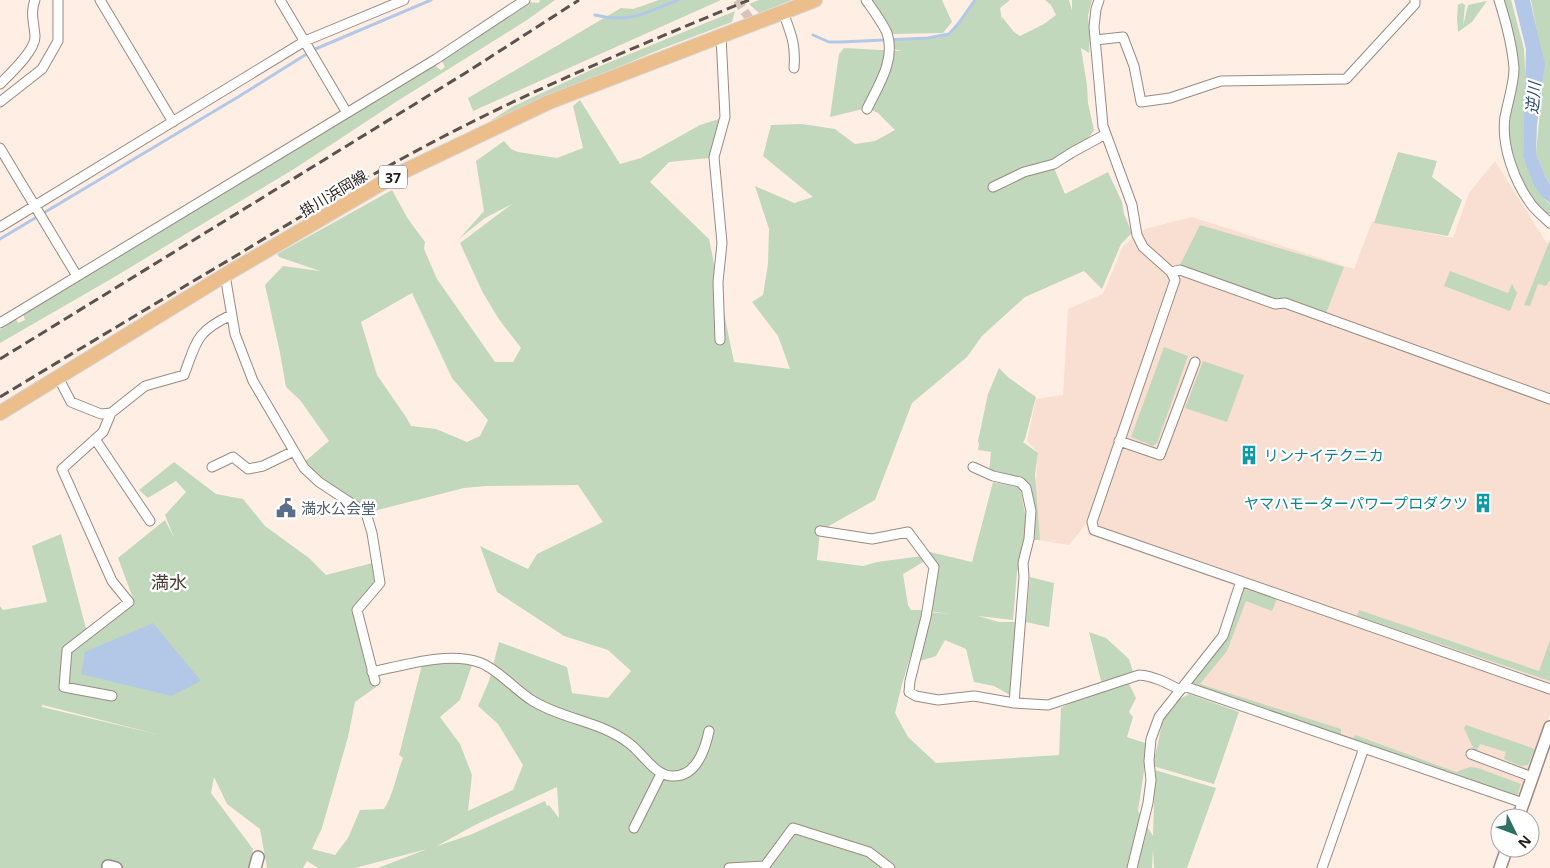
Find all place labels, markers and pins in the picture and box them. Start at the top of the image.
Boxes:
building icon: リンナイテクニカ [1238,444,1260,466]
place label: リンナイテクニカ [1264,445,1384,465]
building icon: ヤマハモーターパワープロダクツ [1472,492,1494,514]
place label: ヤマハモーターパワープロダクツ [1244,493,1468,513]
public building icon: 満水公会堂 [275,497,297,519]
place label: 満水公会堂 [301,498,376,518]

